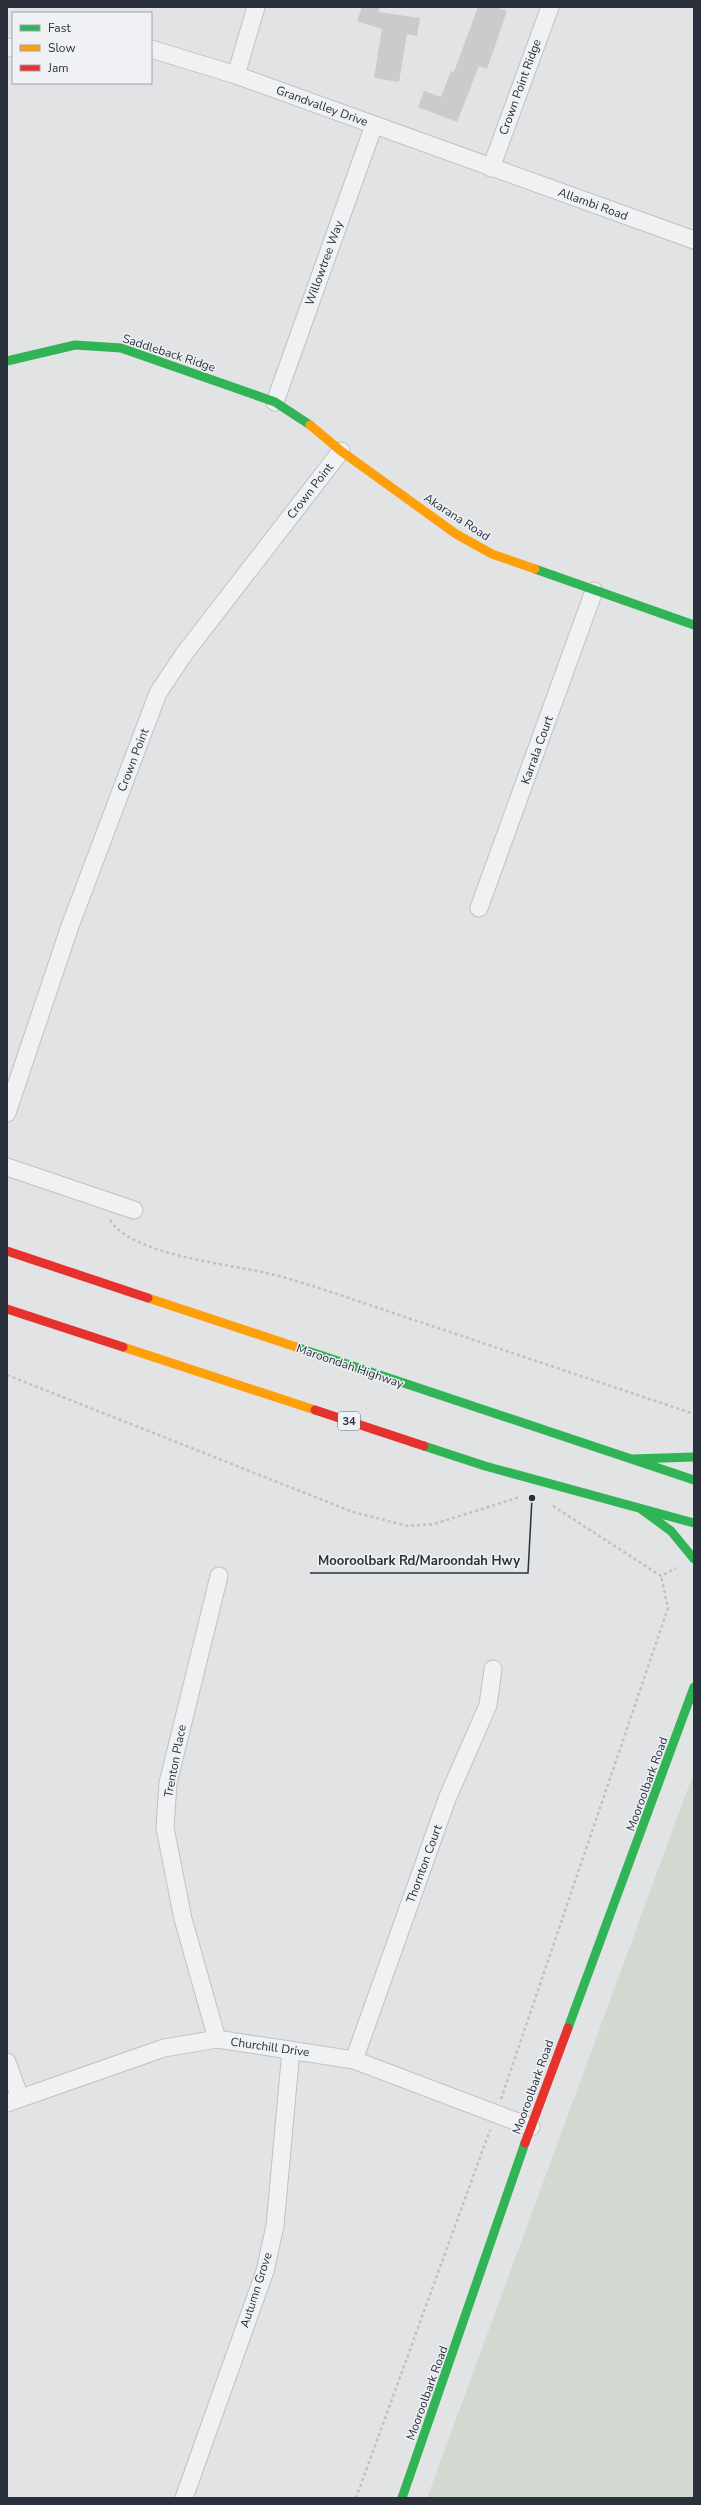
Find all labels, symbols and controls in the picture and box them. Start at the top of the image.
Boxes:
legend [12,12,152,84]
text: Fast [48,20,71,36]
street label: Crown Point Ridge [495,37,545,137]
text: Slow [48,40,76,56]
text: Jam [47,60,69,76]
street label: Grandvalley Drive [274,82,370,130]
street label: Allambi Road [556,184,630,224]
street label: Willowtree Way [301,218,347,308]
street label: Saddleback Ridge [120,330,218,376]
street label: Crown Point [283,459,337,522]
street label: Akarana Road [421,490,493,544]
street label: Karrala Court [517,713,557,786]
street label: Crown Point [114,725,153,794]
street label: Maroondah Highway [294,1340,407,1392]
road number: 34 [338,1412,360,1430]
callout: Mooroolbark Rd/Maroondah Hwy [310,1548,528,1573]
text: Mooroolbark Rd/Maroondah Hwy [318,1552,520,1570]
street label: Trenton Place [160,1723,190,1799]
street label: Mooroolbark Road [622,1735,672,1833]
street label: Thornton Court [402,1822,446,1905]
street label: Churchill Drive [229,2034,311,2060]
street label: Mooroolbark Road [508,2038,558,2136]
street label: Autumn Grove [236,2250,276,2330]
street label: Mooroolbark Road [402,2344,452,2442]

